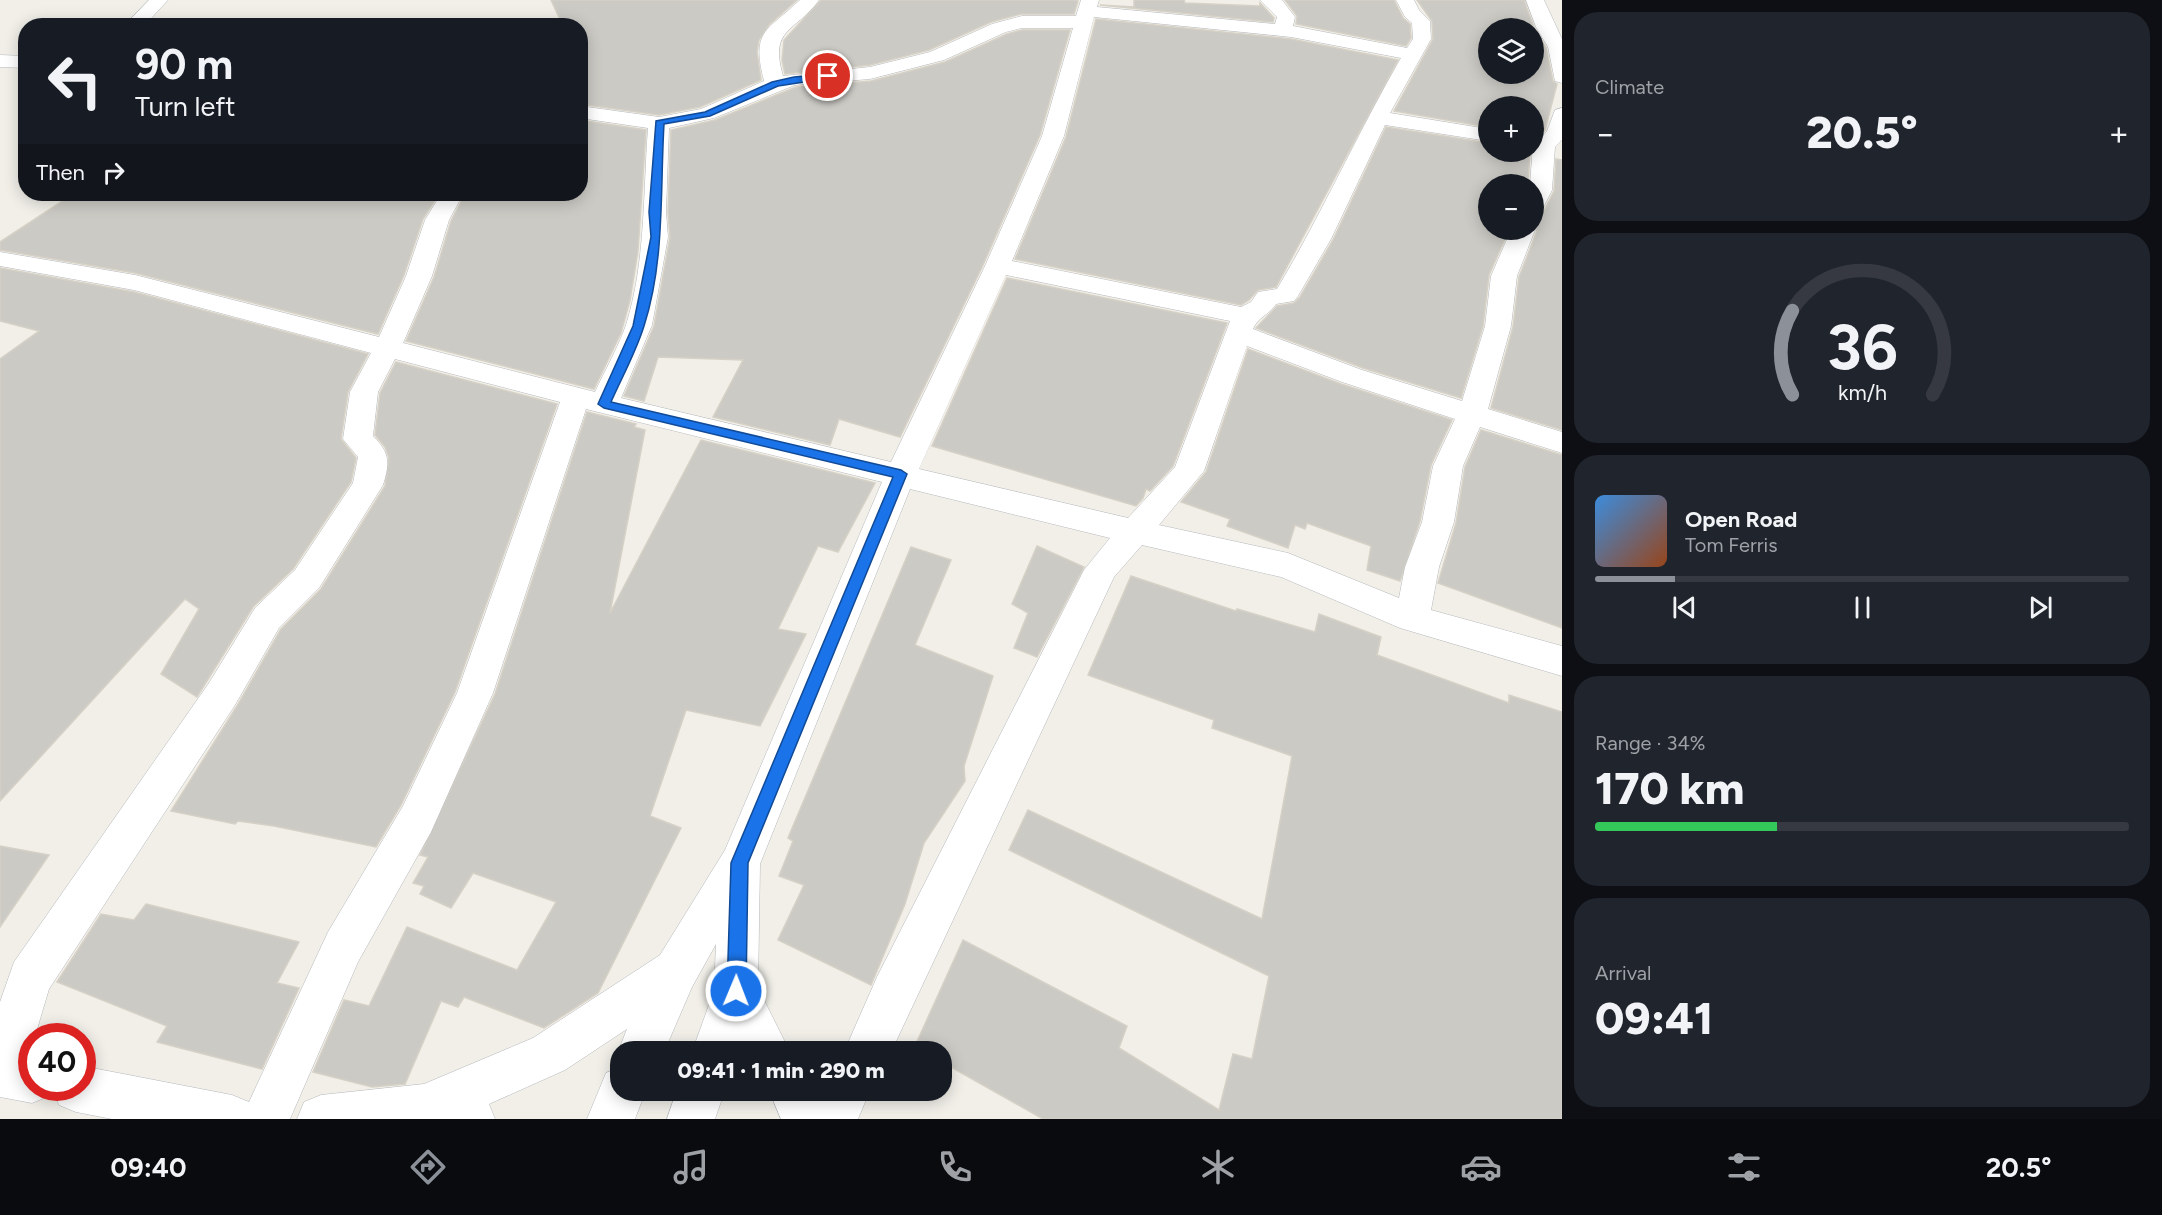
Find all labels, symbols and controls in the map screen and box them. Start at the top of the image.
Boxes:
map controls [1478,18,1544,240]
button: layers [1478,18,1544,84]
text: 90 m [135,39,233,90]
icon: left [36,42,114,120]
pin [802,50,853,101]
icon: arrive [811,59,844,92]
text: Climate [1595,75,1664,99]
text: Turn left [135,90,235,123]
button: + [1478,96,1544,162]
text: 20.5° [1806,105,1918,159]
text: − [1595,114,1616,153]
text: + [2108,114,2129,153]
icon: right [97,156,130,189]
text: Then [36,159,85,186]
button: − [1478,174,1544,240]
text: 36 [1827,310,1897,385]
text: km/h [1838,381,1886,406]
text: Open Road [1685,506,1797,533]
text: Tom Ferris [1685,533,1778,557]
icon: previous [1668,591,1701,624]
icon: pause [1846,591,1879,624]
icon: next [2024,591,2057,624]
text: Range · 34% [1595,731,1706,755]
text: 170 km [1595,761,1744,815]
position arrow [704,959,768,1023]
text: Arrival [1595,961,1651,985]
text: 09:41 [1595,991,1713,1045]
speed limit sign: 40 [18,1023,96,1101]
text: 09:41 · 1 min · 290 m [677,1057,885,1084]
icon: directions [407,1146,449,1188]
icon: music [670,1146,712,1188]
icon: phone [934,1146,976,1188]
icon: climate [1197,1146,1239,1188]
icon: car [1460,1146,1502,1188]
icon: filters [1723,1146,1765,1188]
text: 09:40 [111,1151,186,1184]
text: 20.5° [1986,1151,2051,1184]

